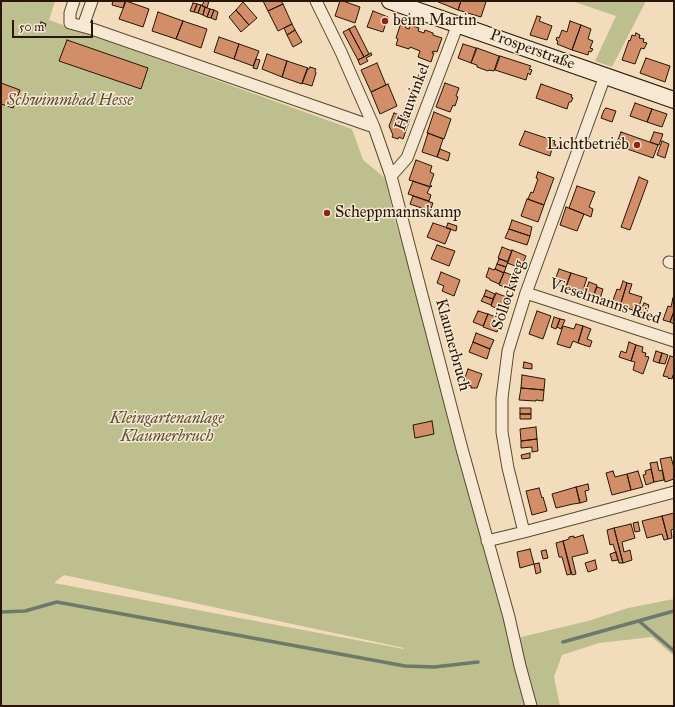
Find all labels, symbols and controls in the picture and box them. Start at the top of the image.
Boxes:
place label: beim Martin [393,11,477,31]
scale bar [14,12,95,38]
marker: beim Martin [380,16,390,26]
text: 50 m [19,20,44,34]
street label: Prosperstraße [487,26,577,74]
street label: Hauwinkel [391,60,435,134]
park label: Schwimmbad Hesse [7,91,133,111]
place label: Lichtbetrieb [547,135,629,155]
marker: Lichtbetrieb [632,140,642,150]
place label: Scheppmannskamp [335,203,461,223]
marker: Scheppmannskamp [322,208,332,218]
street label: Söllockweg [488,257,530,333]
street label: Vieselmanns Ried [547,275,663,329]
street label: Klaumerbruch [430,297,474,393]
park label: Kleingartenanlage Klaumerbruch [110,409,224,447]

